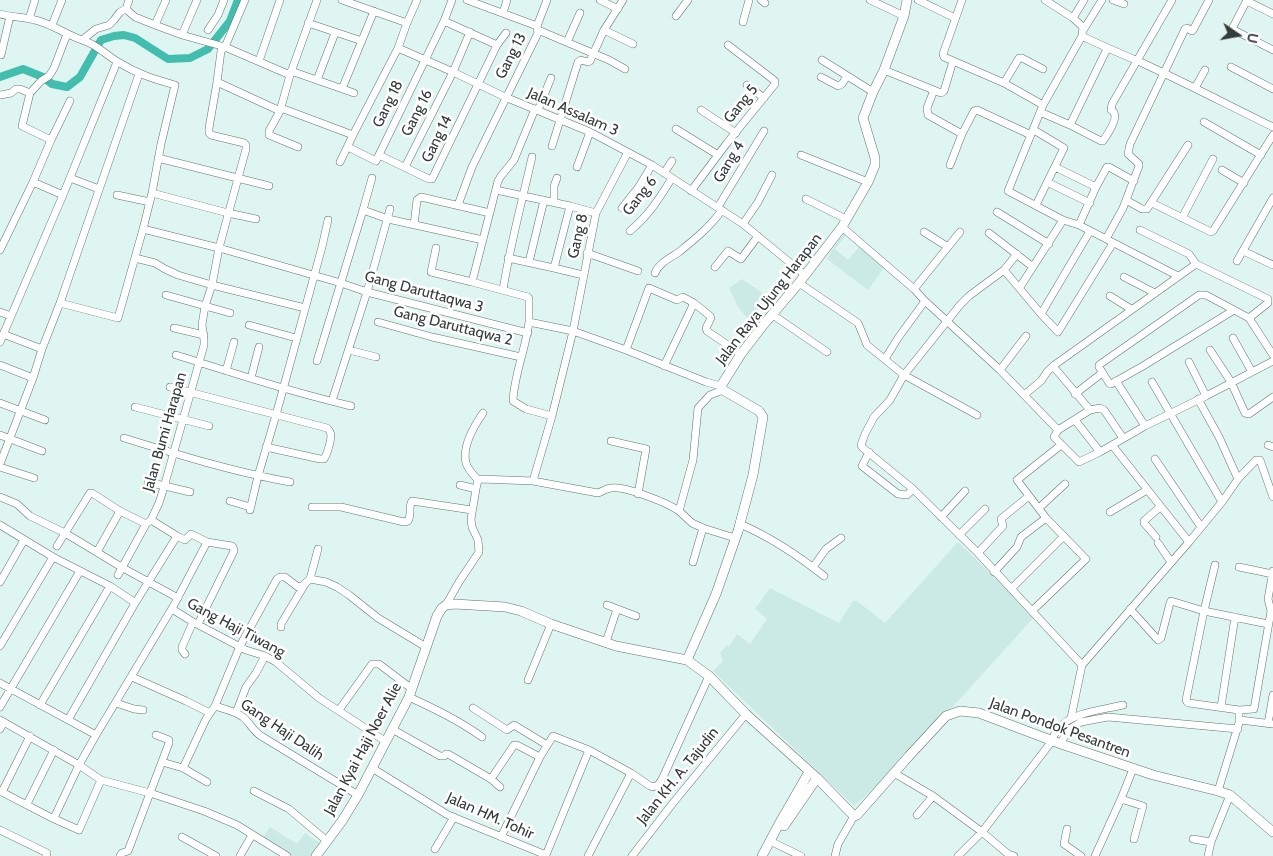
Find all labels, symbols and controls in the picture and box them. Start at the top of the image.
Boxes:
north arrow [1213,10,1263,60]
street label: Gang 13 [492,30,530,82]
text: U [1243,31,1263,45]
street label: Gang 18 [369,77,407,131]
street label: Gang 5 [720,81,762,127]
street label: Jalan Assalam 3 [525,84,621,140]
street label: Gang 16 [398,87,436,139]
street label: Gang 14 [418,113,456,165]
street label: Gang 4 [710,138,748,186]
street label: Gang 6 [619,173,661,219]
street label: Gang 8 [564,212,592,260]
street label: Jalan Raya Ujung Harapan [712,230,826,368]
street label: Gang Daruttaqwa 3 [363,267,485,317]
street label: Gang Daruttaqwa 2 [392,303,514,349]
street label: Jalan Bumi Harapan [139,370,191,494]
street label: Gang Haji Tiwang [184,595,288,661]
street label: Jalan Kyai Haji Noer Alie [320,680,406,818]
street label: Jalan Pondok Pesantren [987,694,1133,762]
street label: Gang Haji Dalih [237,695,327,765]
street label: Jalan KH. A. Tajudin [633,724,723,828]
street label: Jalan HM. Tohir [444,789,536,843]

